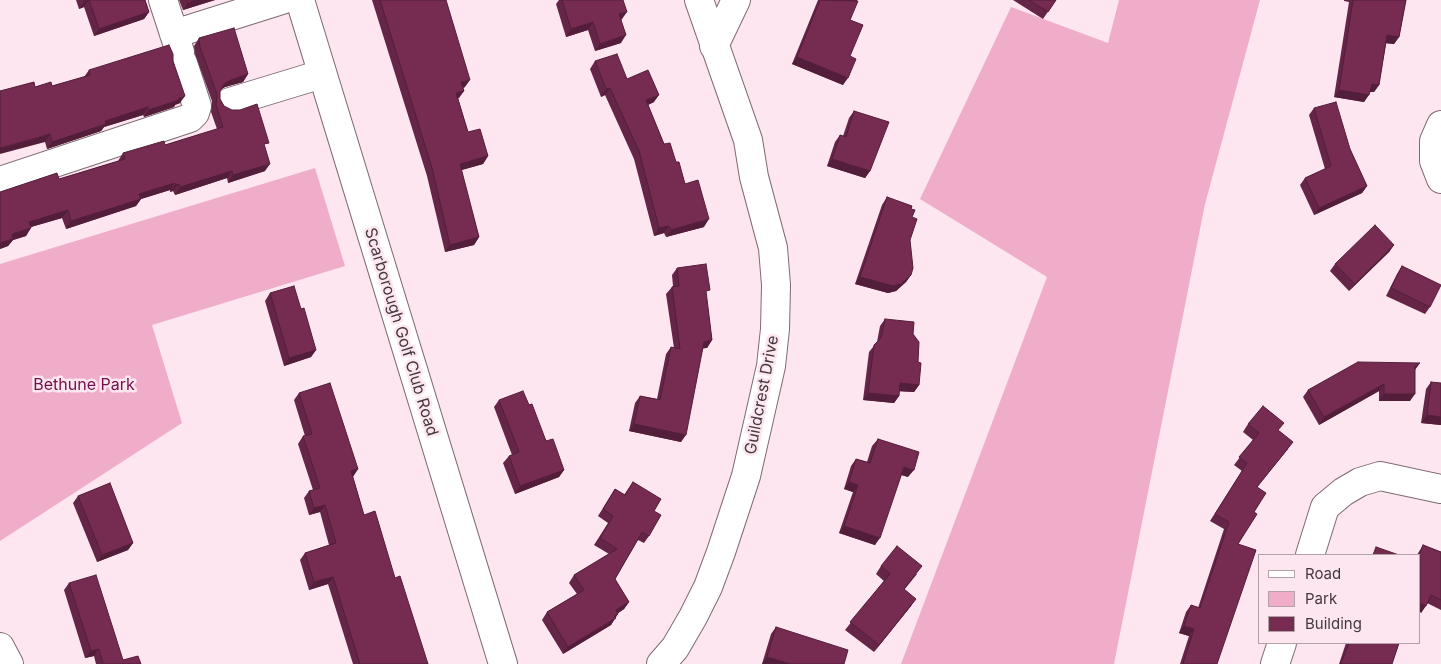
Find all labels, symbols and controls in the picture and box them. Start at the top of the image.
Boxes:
street label: Scarborough Golf Club Road [360,226,442,438]
street label: Guildcrest Drive [741,334,783,456]
park label: Bethune Park [33,375,135,395]
legend [1258,554,1421,644]
text: Road [1305,564,1341,583]
text: Park [1305,589,1337,608]
text: Building [1305,614,1362,633]

